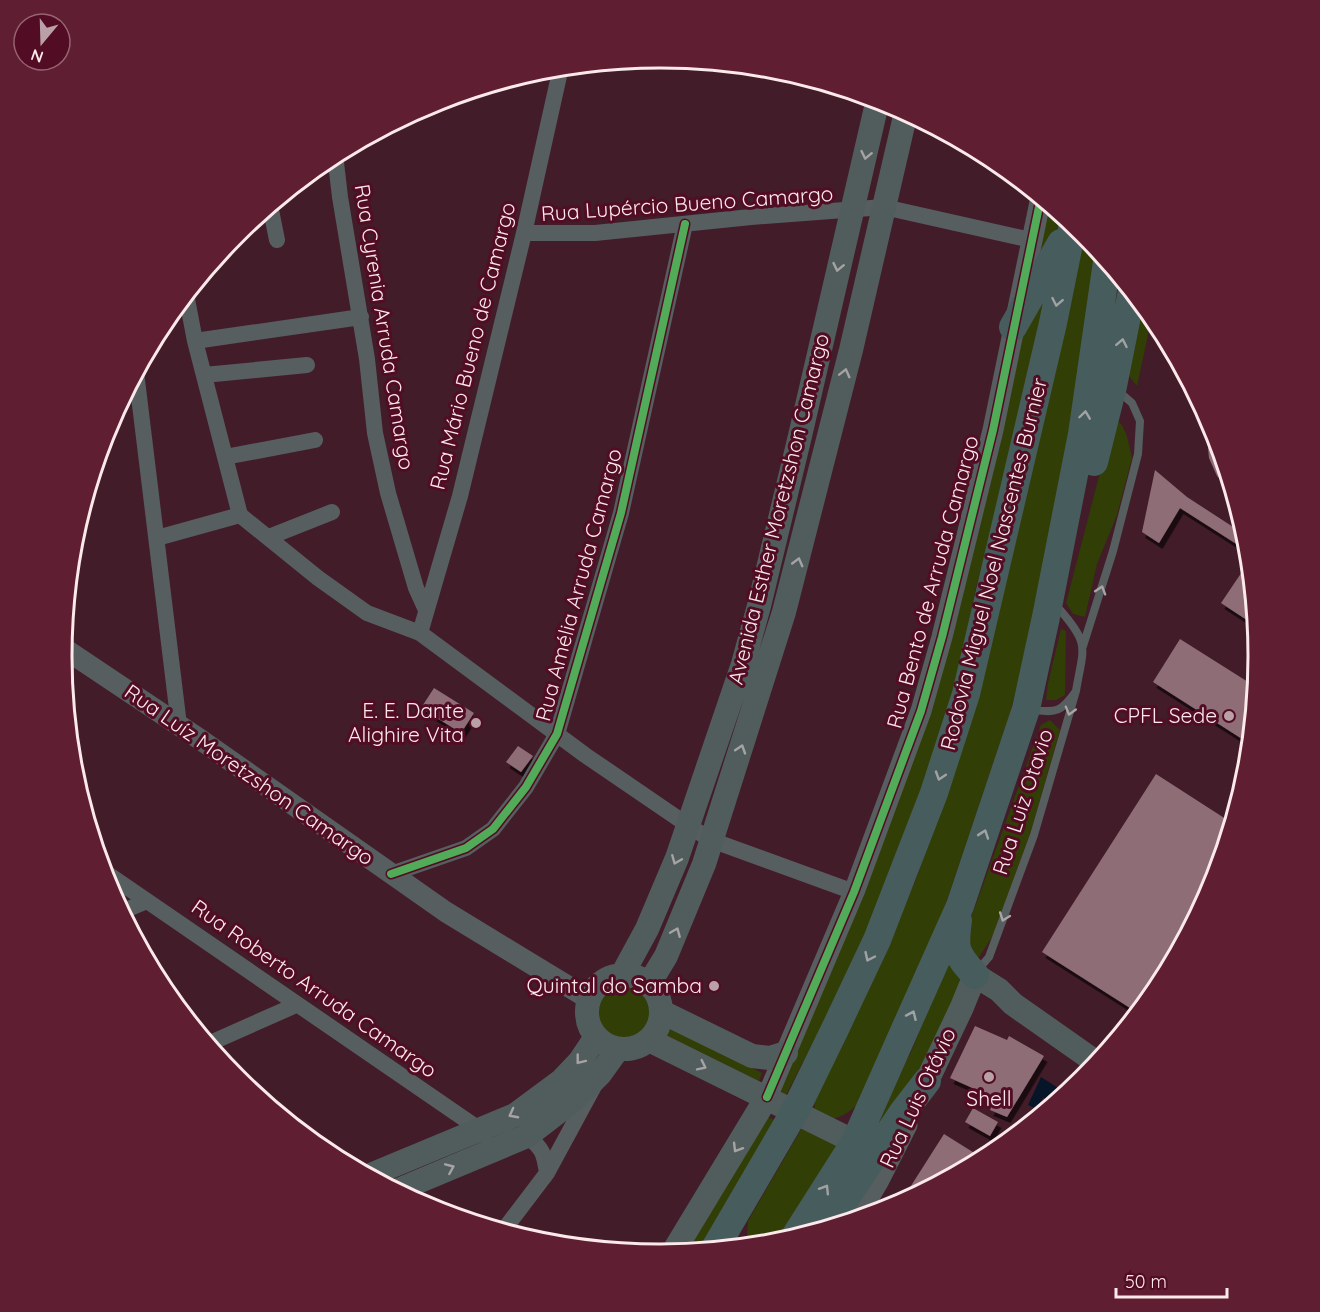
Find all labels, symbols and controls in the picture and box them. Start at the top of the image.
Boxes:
north arrow [12,12,72,72]
text: N [28,45,46,68]
one-way arrow [860,150,873,160]
street label: Rua Lupércio Bueno Camargo [540,180,834,226]
street label: Rua Cyrenia Arruda Camargo [350,182,420,472]
street label: Rua Mário Bueno de Camargo [424,199,520,492]
one-way arrow [832,262,845,272]
one-way arrow [1051,296,1064,306]
street label: Avenida Esther Moretzshon Camargo [722,331,834,687]
one-way arrow [1115,338,1128,348]
one-way arrow [838,368,851,378]
street label: Rodovia Miguel Noel Nascentes Burnier [934,375,1052,753]
one-way arrow [1078,411,1090,420]
street label: Rua Bento de Arruda Camargo [880,433,984,731]
street label: Rua Amélia Arruda Camargo [529,446,627,724]
one-way arrow [791,557,803,568]
one-way arrow [1094,585,1106,596]
street label: Rua Luíz Moretzshon Camargo [120,678,379,870]
place label: E. E. Dante Alighire Vita [348,697,464,747]
place label: CPFL Sede [1114,702,1217,728]
one-way arrow [1065,705,1077,716]
marker: CPFL Sede [1222,709,1236,723]
marker: E. E. Dante Alighire Vita [469,716,483,730]
street label: Rua Luiz Otavio [986,726,1058,878]
one-way arrow [734,744,747,755]
one-way arrow [935,770,947,781]
one-way arrow [977,829,989,840]
one-way arrow [671,854,683,865]
street label: Rua Roberto Arruda Camargo [187,893,442,1083]
one-way arrow [999,911,1011,922]
one-way arrow [669,928,681,939]
one-way arrow [864,951,876,962]
place label: Quintal do Samba [526,972,702,998]
marker: Quintal do Samba [707,979,721,993]
one-way arrow [904,1010,916,1021]
street label: Rua Luis Otávio [873,1023,961,1172]
one-way arrow [576,1053,587,1064]
one-way arrow [695,1058,706,1070]
marker: Shell [982,1070,996,1084]
place label: Shell [966,1085,1012,1111]
one-way arrow [509,1107,519,1118]
one-way arrow [733,1142,744,1152]
one-way arrow [444,1163,455,1175]
one-way arrow [817,1185,829,1195]
scale bar [1116,1261,1227,1299]
text: 50 m [1125,1270,1167,1293]

